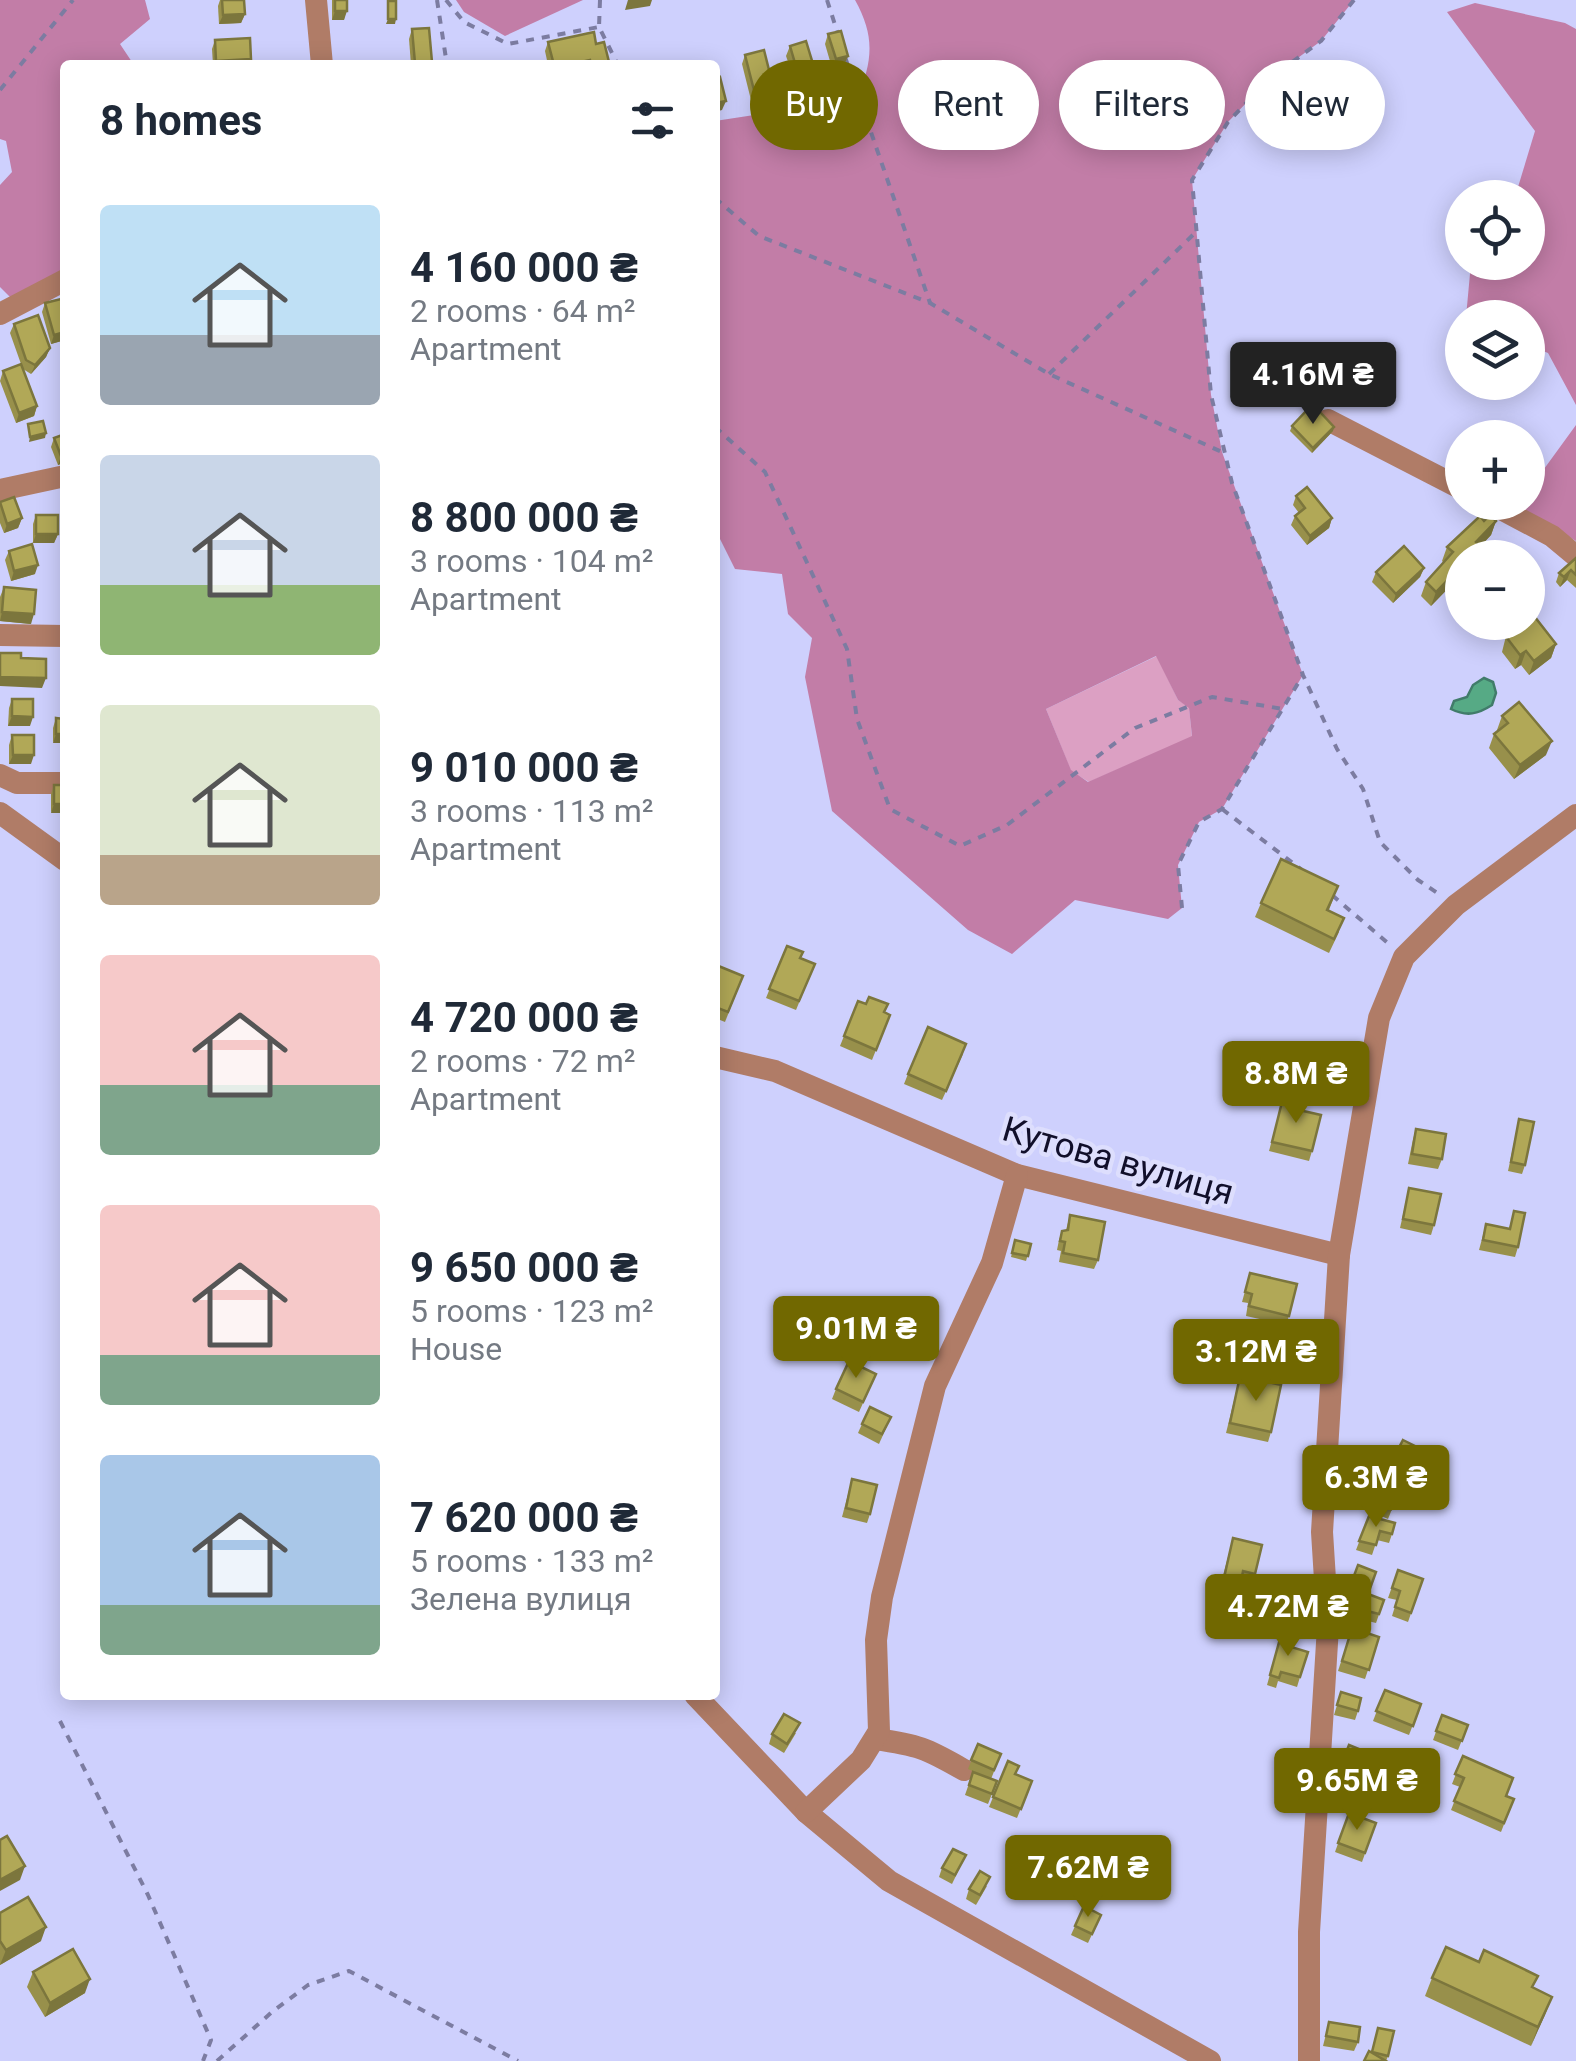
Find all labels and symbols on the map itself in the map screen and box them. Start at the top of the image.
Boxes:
pin: 4.16M ₴ [1221,342,1405,427]
pin: 8.8M ₴ [1215,1041,1377,1126]
street label: Кутова вулиця [998,1108,1238,1214]
pin: 9.01M ₴ [764,1296,948,1381]
pin: 3.12M ₴ [1164,1319,1348,1404]
pin: 6.3M ₴ [1295,1445,1457,1530]
pin: 4.72M ₴ [1196,1574,1380,1659]
pin: 9.65M ₴ [1265,1748,1449,1833]
pin: 7.62M ₴ [996,1835,1180,1920]

